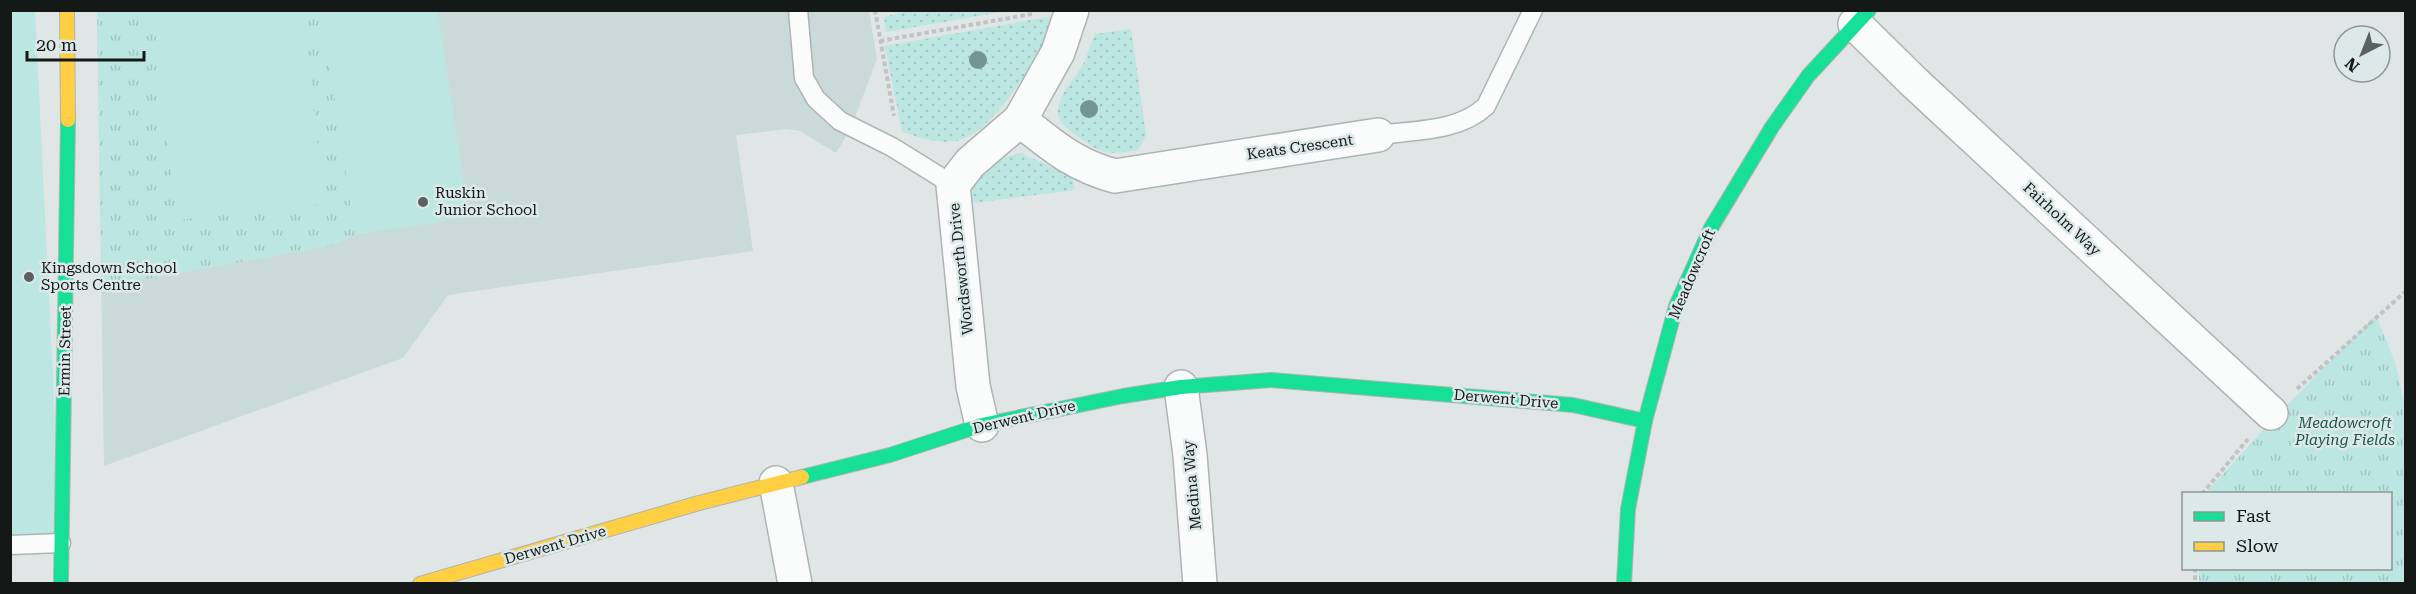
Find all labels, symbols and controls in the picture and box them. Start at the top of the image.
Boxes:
scale bar [27,24,144,62]
north arrow [2332,24,2392,84]
text: 20 m [36,34,77,55]
text: N [2341,54,2363,76]
street label: Keats Crescent [1246,131,1355,163]
street label: Fairholm Way [2019,178,2105,260]
place label: Ruskin Junior School [435,184,537,219]
marker: Ruskin Junior School [416,195,430,209]
street label: Wordsworth Drive [945,202,977,336]
street label: Meadowcroft [1665,226,1719,322]
place label: Kingsdown School Sports Centre [41,259,177,294]
marker: Kingsdown School Sports Centre [22,270,36,284]
street label: Ermin Street [55,305,75,397]
street label: Derwent Drive [1453,385,1559,413]
street label: Derwent Drive [971,396,1077,438]
park label: Meadowcroft Playing Fields [2294,414,2395,449]
street label: Medina Way [1179,439,1205,530]
legend [2182,492,2392,570]
text: Fast [2236,505,2271,526]
street label: Derwent Drive [502,522,608,568]
text: Slow [2236,535,2278,556]

